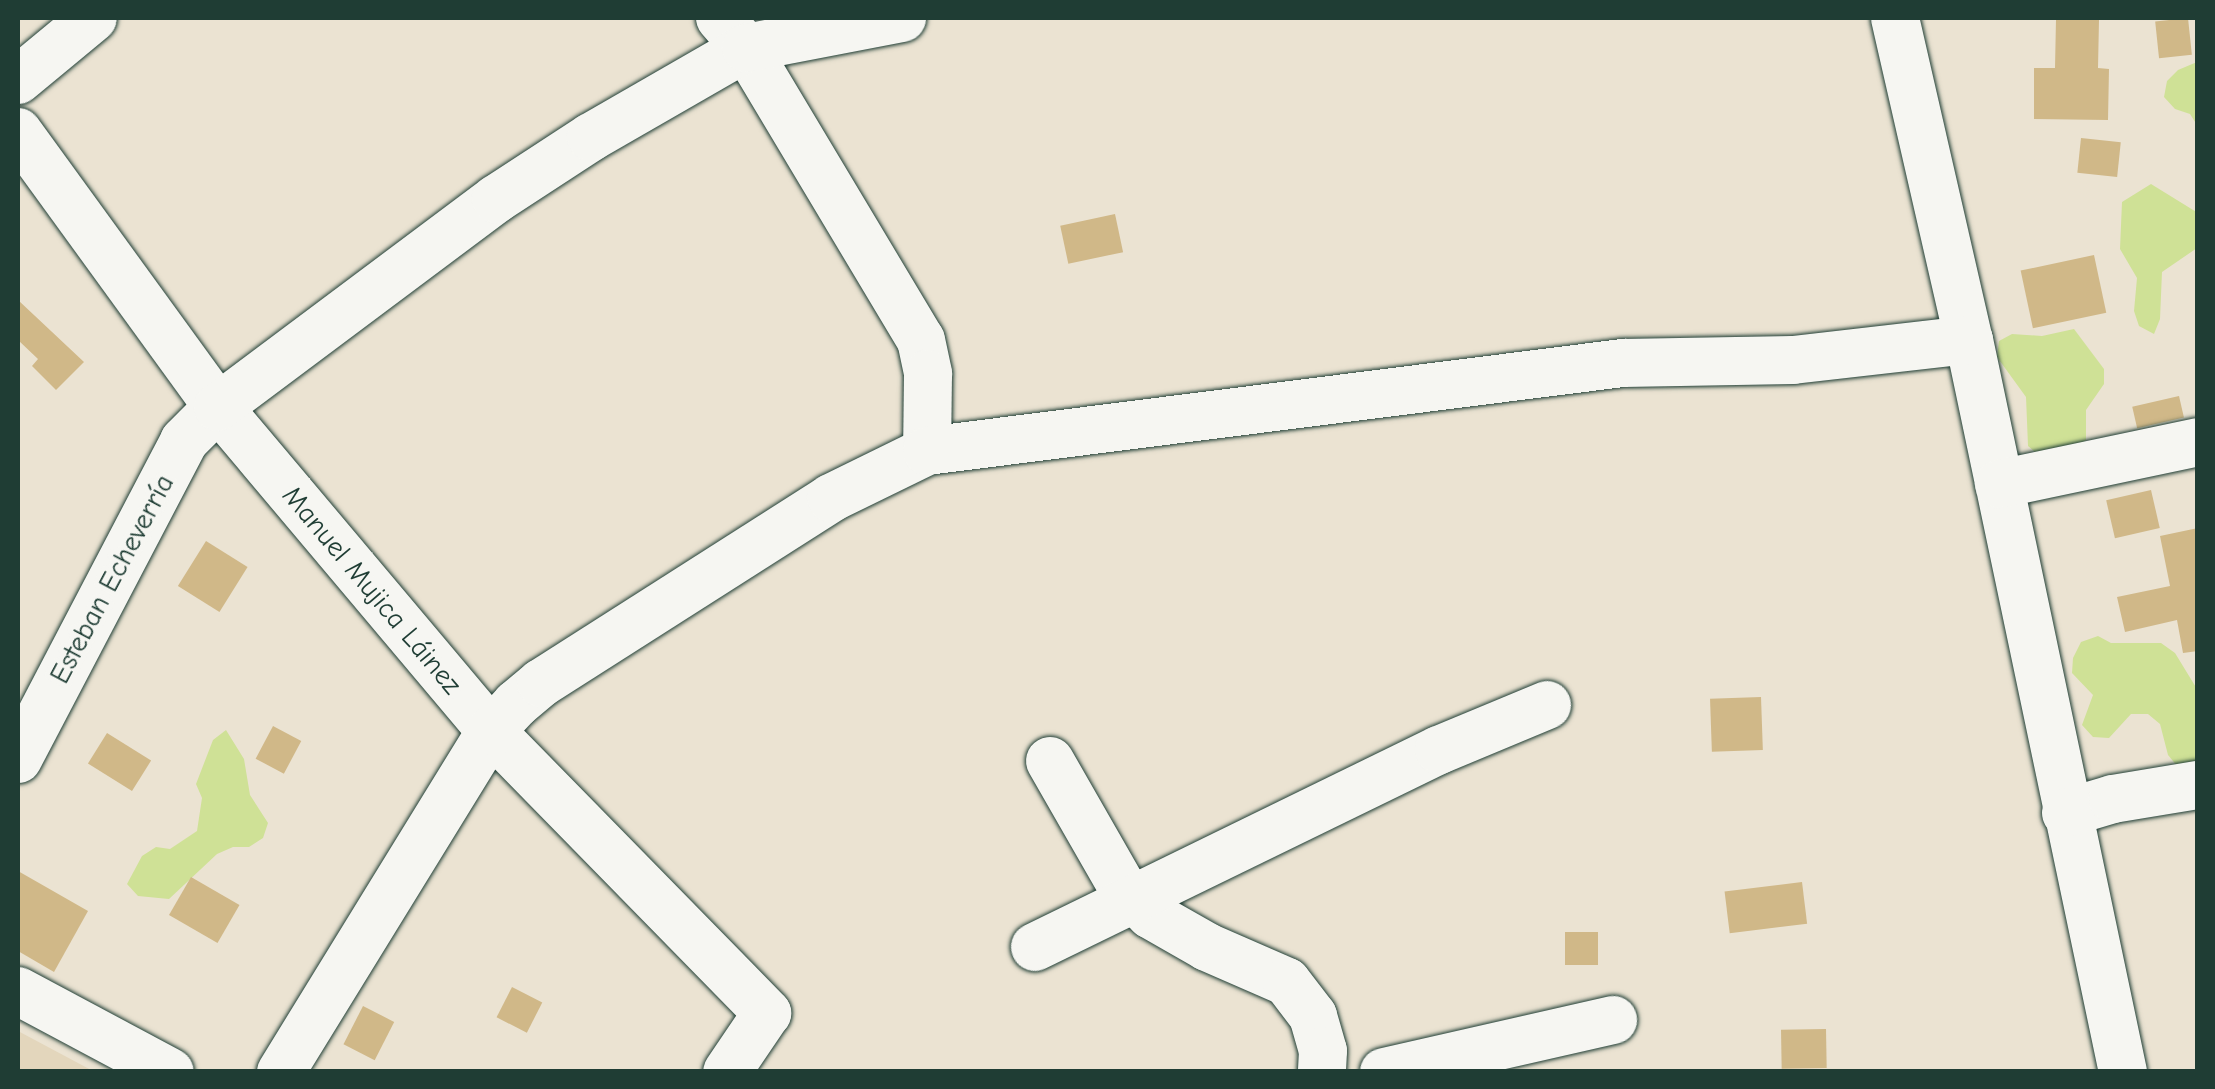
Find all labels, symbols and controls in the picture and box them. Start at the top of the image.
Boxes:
street label: Esteban Echeverría [43,469,181,689]
street label: Manuel Mujica Láinez [275,479,469,701]

